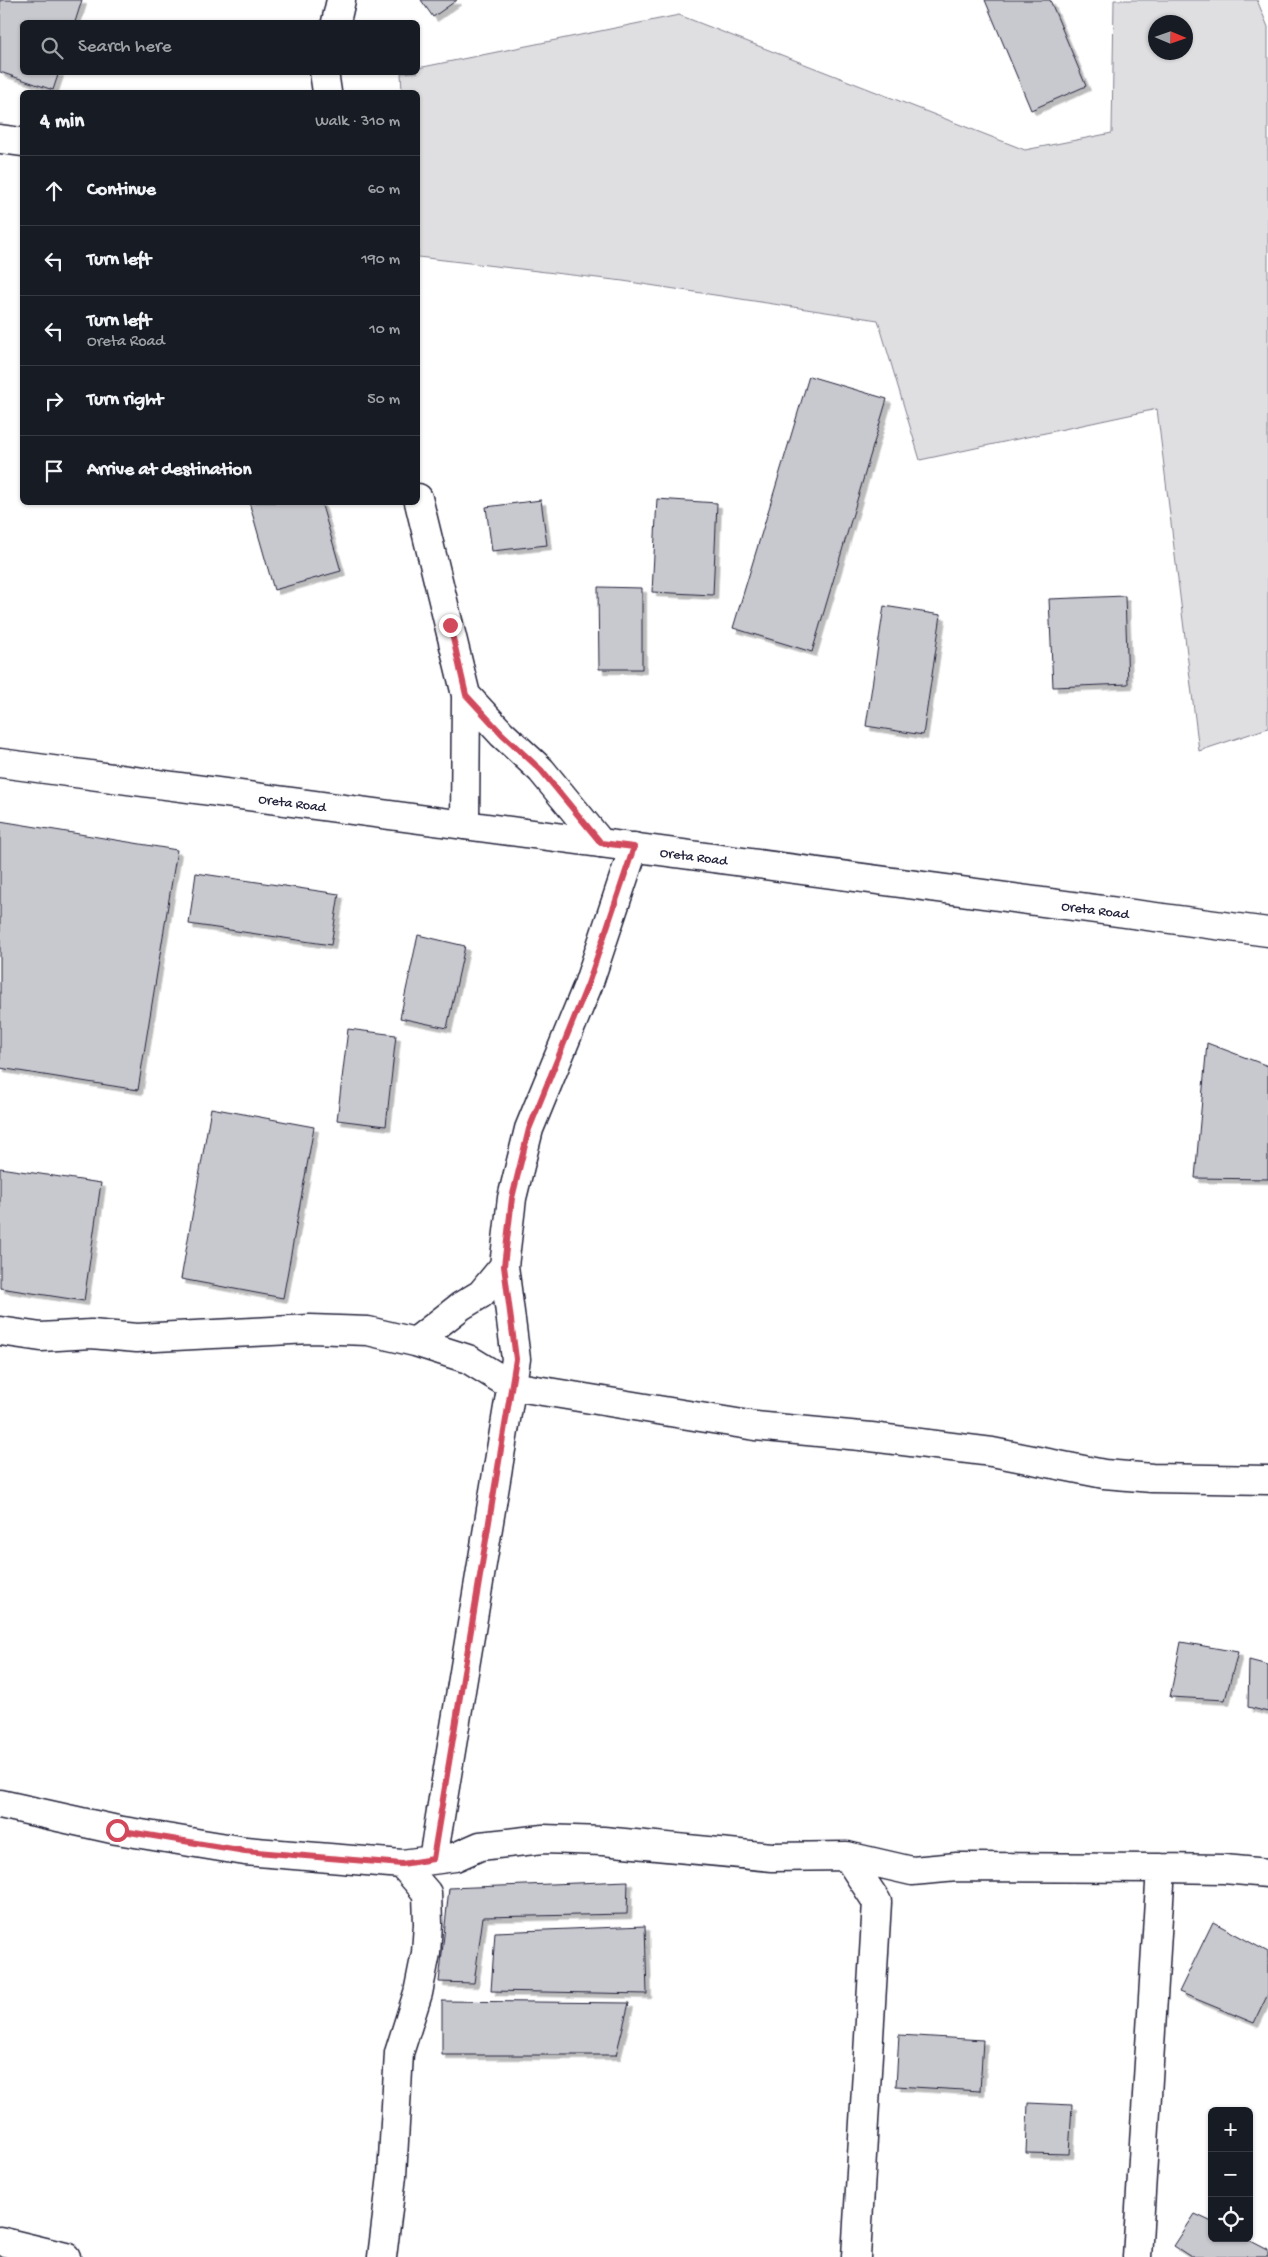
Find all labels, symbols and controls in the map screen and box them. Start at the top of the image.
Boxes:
north arrow [1148,15,1193,60]
search box [20,20,420,75]
icon: search [38,34,66,62]
text: Search here [78,36,172,59]
text: 4 min [40,110,84,135]
text: Walk · 310 m [315,113,400,132]
icon: ahead [40,177,68,205]
text: Continue [87,179,156,202]
text: 60 m [368,181,400,200]
icon: left [40,247,68,275]
text: Turn left [87,249,151,272]
text: 190 m [361,251,400,270]
text: Turn left [87,310,151,333]
icon: left [40,317,68,345]
text: 10 m [369,321,400,340]
text: Oreta Road [87,333,165,352]
icon: right [40,387,68,415]
text: Turn right [87,389,163,412]
text: 50 m [367,391,400,410]
icon: arrive [40,457,68,485]
text: Arrive at destination [87,459,251,482]
route end [439,614,462,637]
street label: Oreta Road [257,792,329,818]
street label: Oreta Road [659,845,730,871]
street label: Oreta Road [1060,899,1132,925]
route start [106,1819,129,1842]
map controls [1208,2107,1253,2242]
button: + [1208,2107,1253,2152]
button: − [1208,2152,1253,2197]
button: locate [1208,2197,1253,2242]

